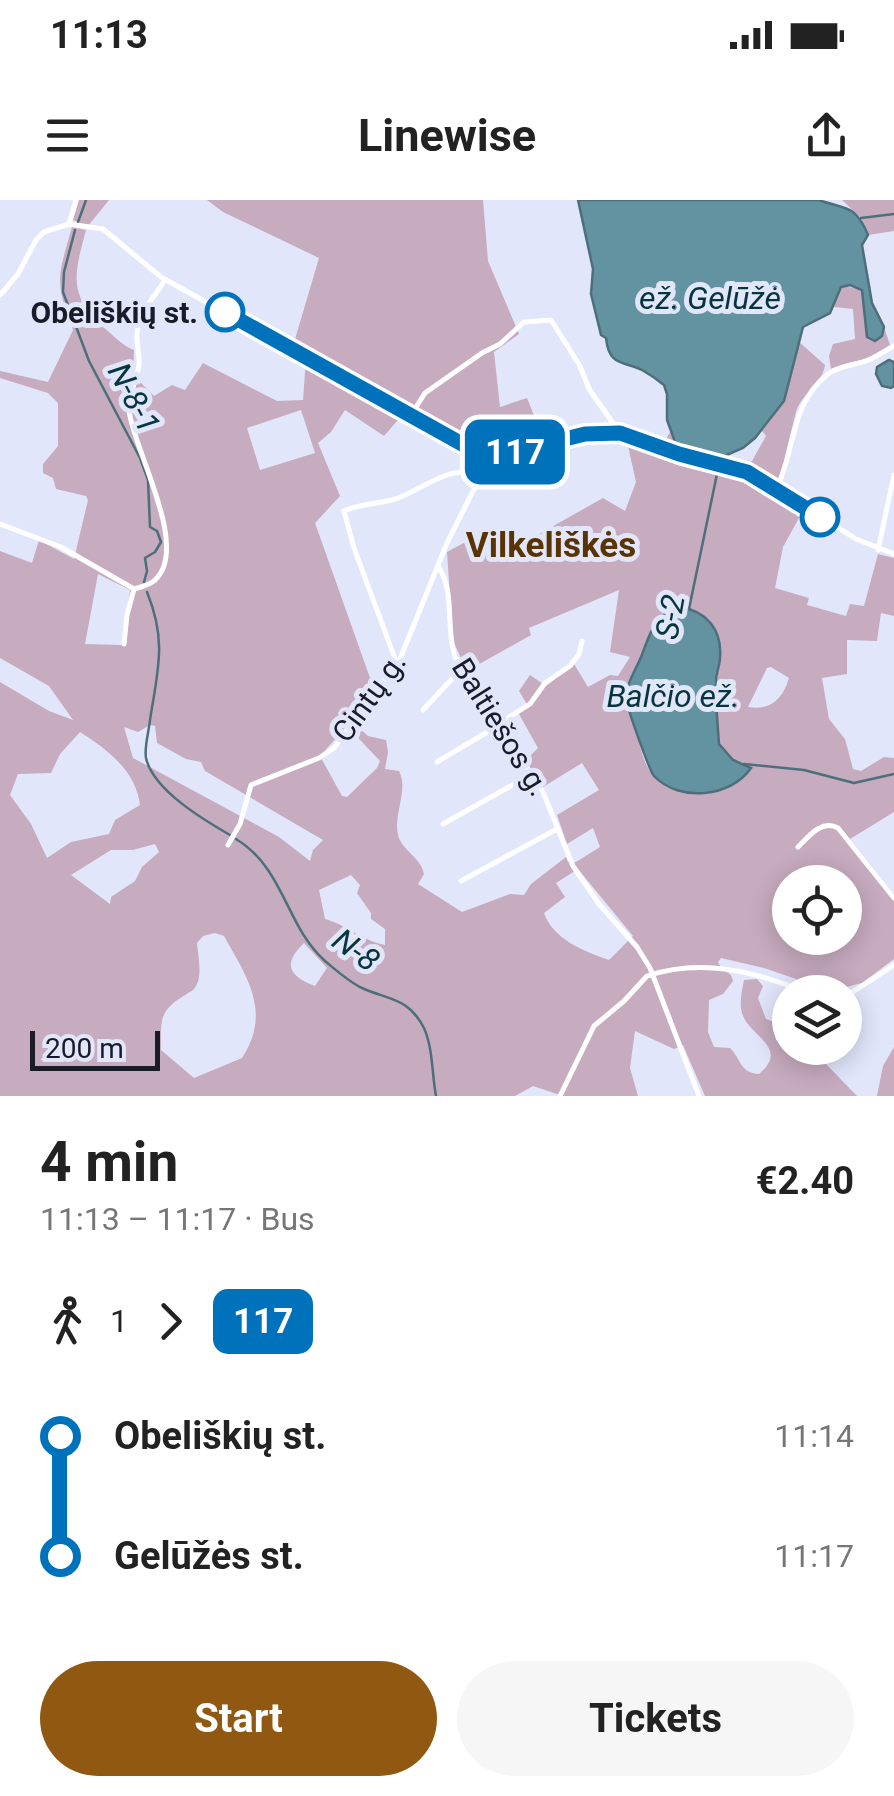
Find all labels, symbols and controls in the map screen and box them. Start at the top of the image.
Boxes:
text: 11:13 [50,13,148,57]
icon: menu [40,108,95,163]
icon: share [799,108,854,163]
text: Linewise [358,109,536,162]
water label: ež. Gelūžė [639,279,781,317]
marker: Obeliškių st. [206,293,244,331]
place label: Obeliškių st. [30,295,198,330]
water label: N-8-1 [100,356,168,440]
line badge: 117 [458,420,572,484]
text: 117 [485,432,545,473]
unlabelled marker [801,498,839,536]
district label: Vilkeliškės [466,525,636,566]
water label: S-2 [647,592,693,642]
street label: Cintų g. [325,645,413,749]
street label: Baltiešos g. [445,652,557,802]
water label: Balčio ež. [606,677,740,715]
map controls [772,865,862,1065]
button: locate [772,865,862,955]
water label: N-8 [325,920,387,980]
button: layers [772,975,862,1065]
scale bar [30,1026,160,1070]
text: 200 m [45,1032,124,1065]
text: 4 min [40,1130,178,1194]
text: €2.40 [756,1159,854,1203]
text: 11:13 – 11:17 · Bus [40,1200,315,1238]
icon: walk [40,1294,95,1349]
icon: forward [143,1294,198,1349]
text: 117 [233,1301,293,1342]
text: 1 [110,1302,128,1340]
text: Obeliškių st. [114,1414,326,1458]
text: 11:14 [774,1417,854,1455]
text: Gelūžės st. [114,1534,304,1578]
text: 11:17 [774,1537,854,1575]
button: Start [40,1661,437,1776]
button: Tickets [457,1661,854,1776]

